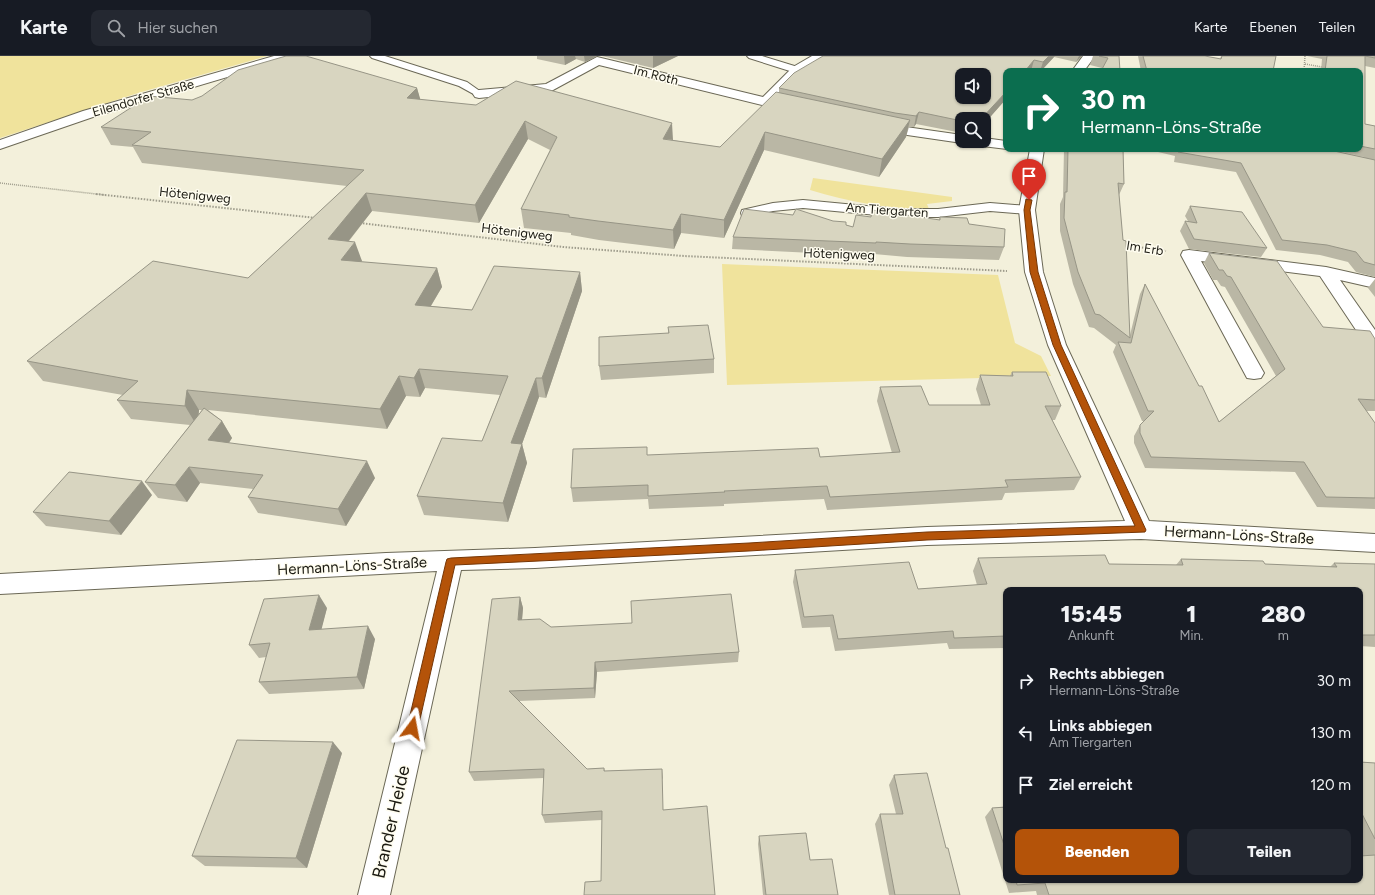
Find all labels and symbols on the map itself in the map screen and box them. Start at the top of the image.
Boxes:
street label: Im Roth [632,62,680,88]
street label: Eilendorfer Straße [90,76,196,120]
pin [1012,159,1046,200]
street label: Hötenigweg [158,184,232,206]
street label: Am Tiergarten [845,200,929,220]
street label: Hötenigweg [480,220,554,244]
street label: Im Erb [1125,238,1165,258]
street label: Hötenigweg [803,245,875,263]
street label: Hermann-Löns-Straße [1163,522,1315,548]
street label: Hermann-Löns-Straße [276,553,428,579]
position arrow [391,707,433,749]
street label: Brander Heide [367,763,415,881]

